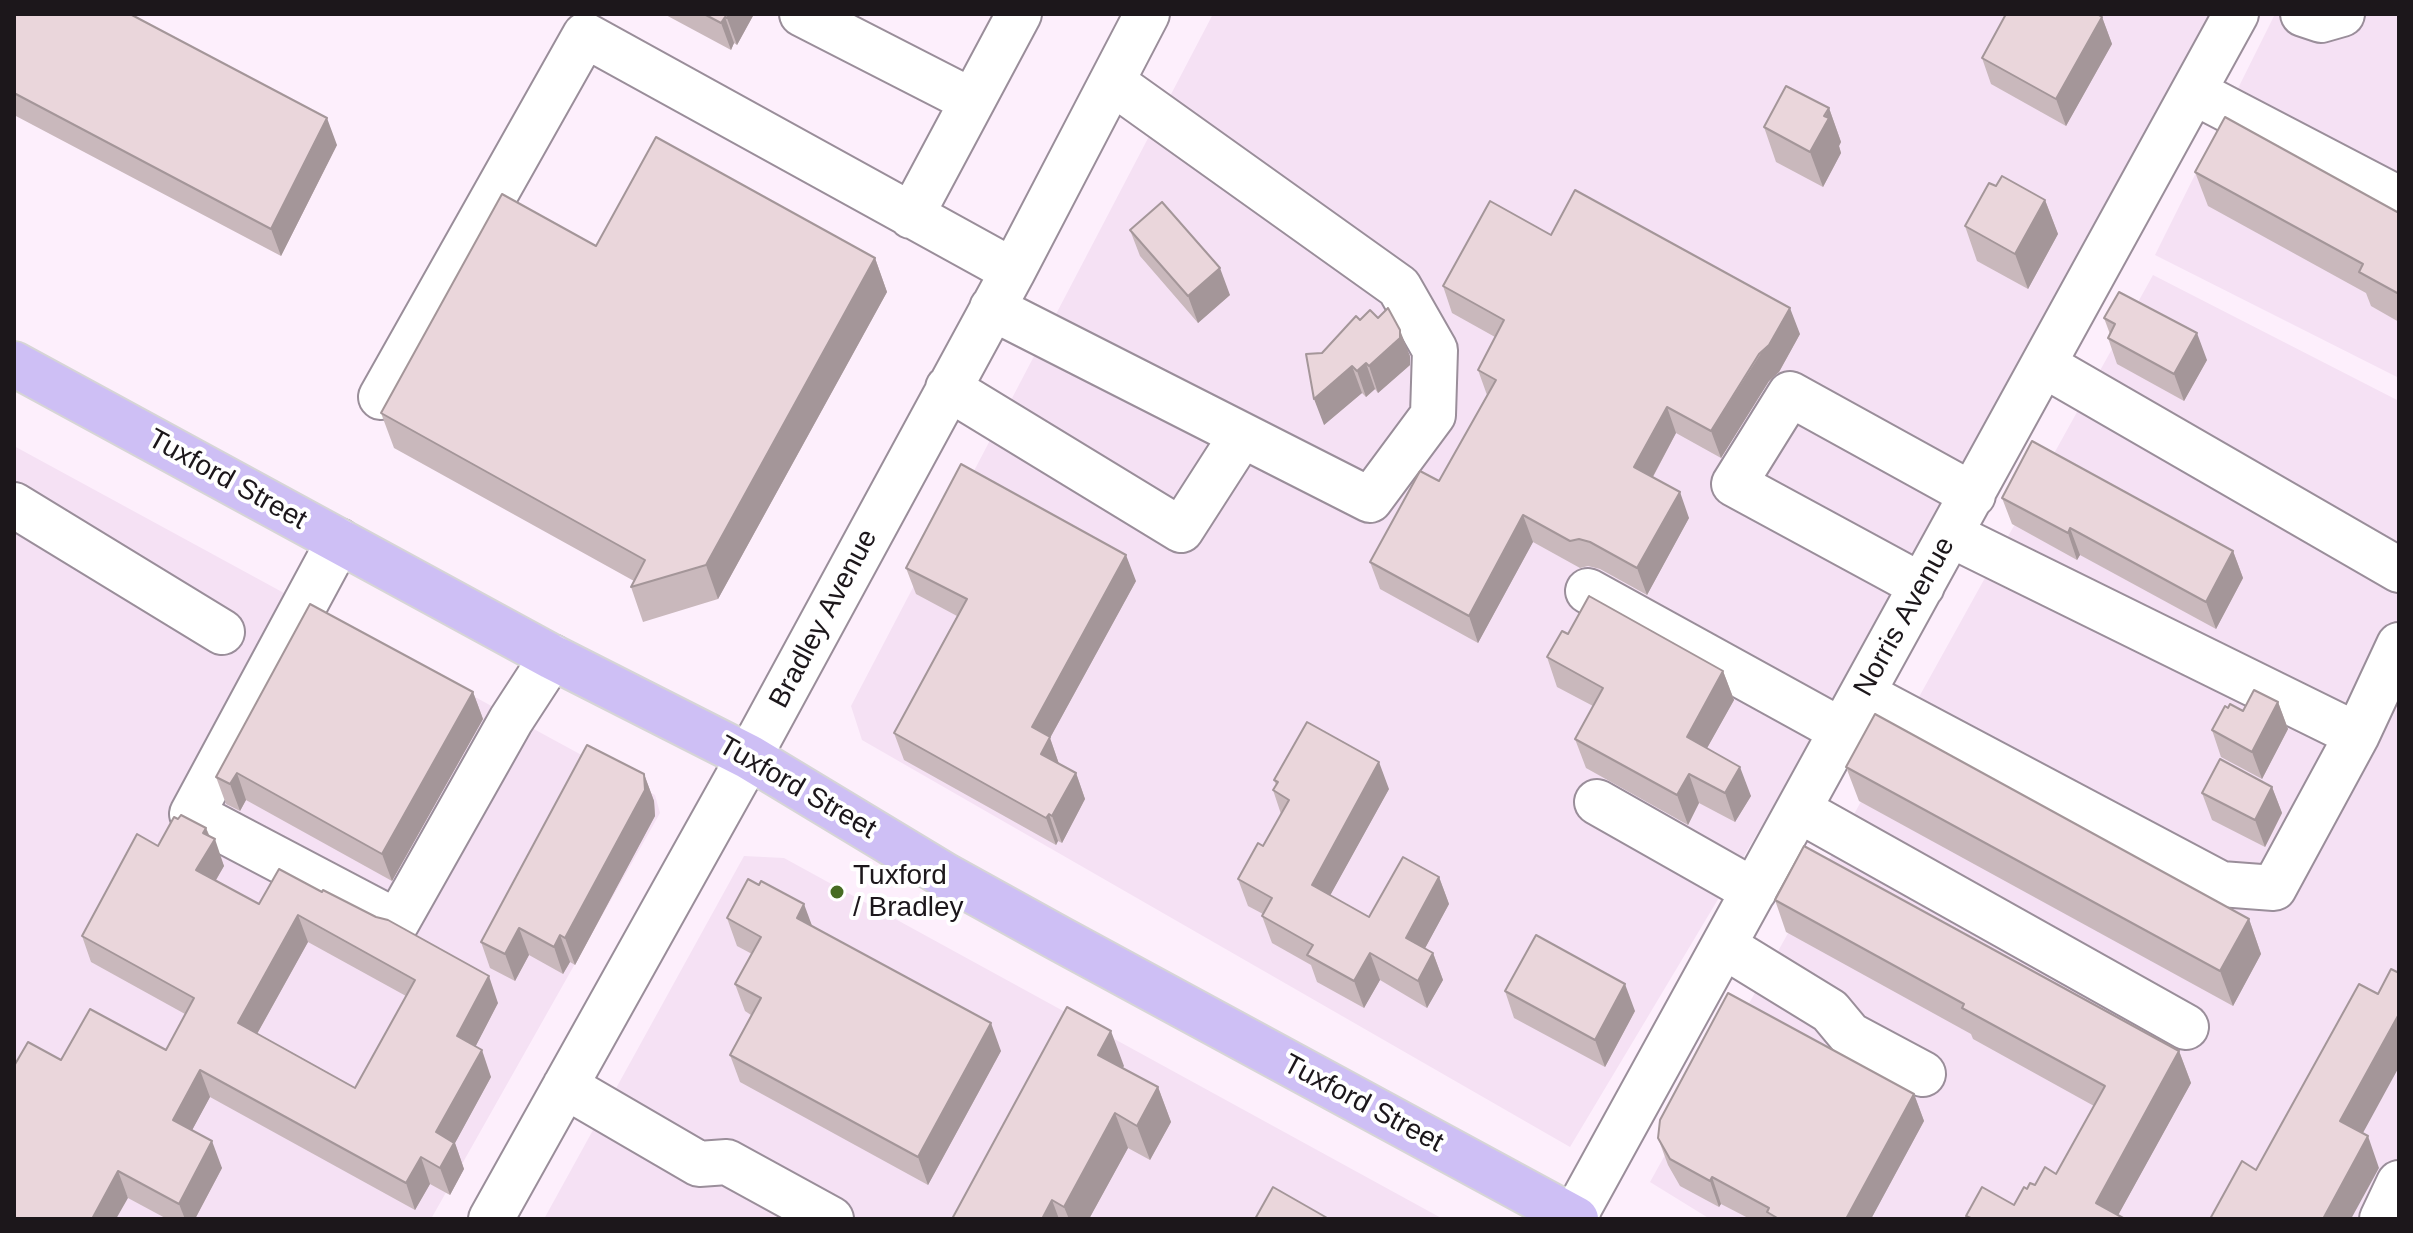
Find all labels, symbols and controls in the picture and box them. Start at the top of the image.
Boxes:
street label: Tuxford Street [142,423,312,537]
street label: Bradley Avenue [763,524,885,714]
street label: Norris Avenue [1847,531,1963,703]
street label: Tuxford Street [712,729,882,847]
place label: Tuxford / Bradley [853,859,963,925]
marker: Tuxford / Bradley [828,883,846,901]
street label: Tuxford Street [1277,1048,1449,1160]

